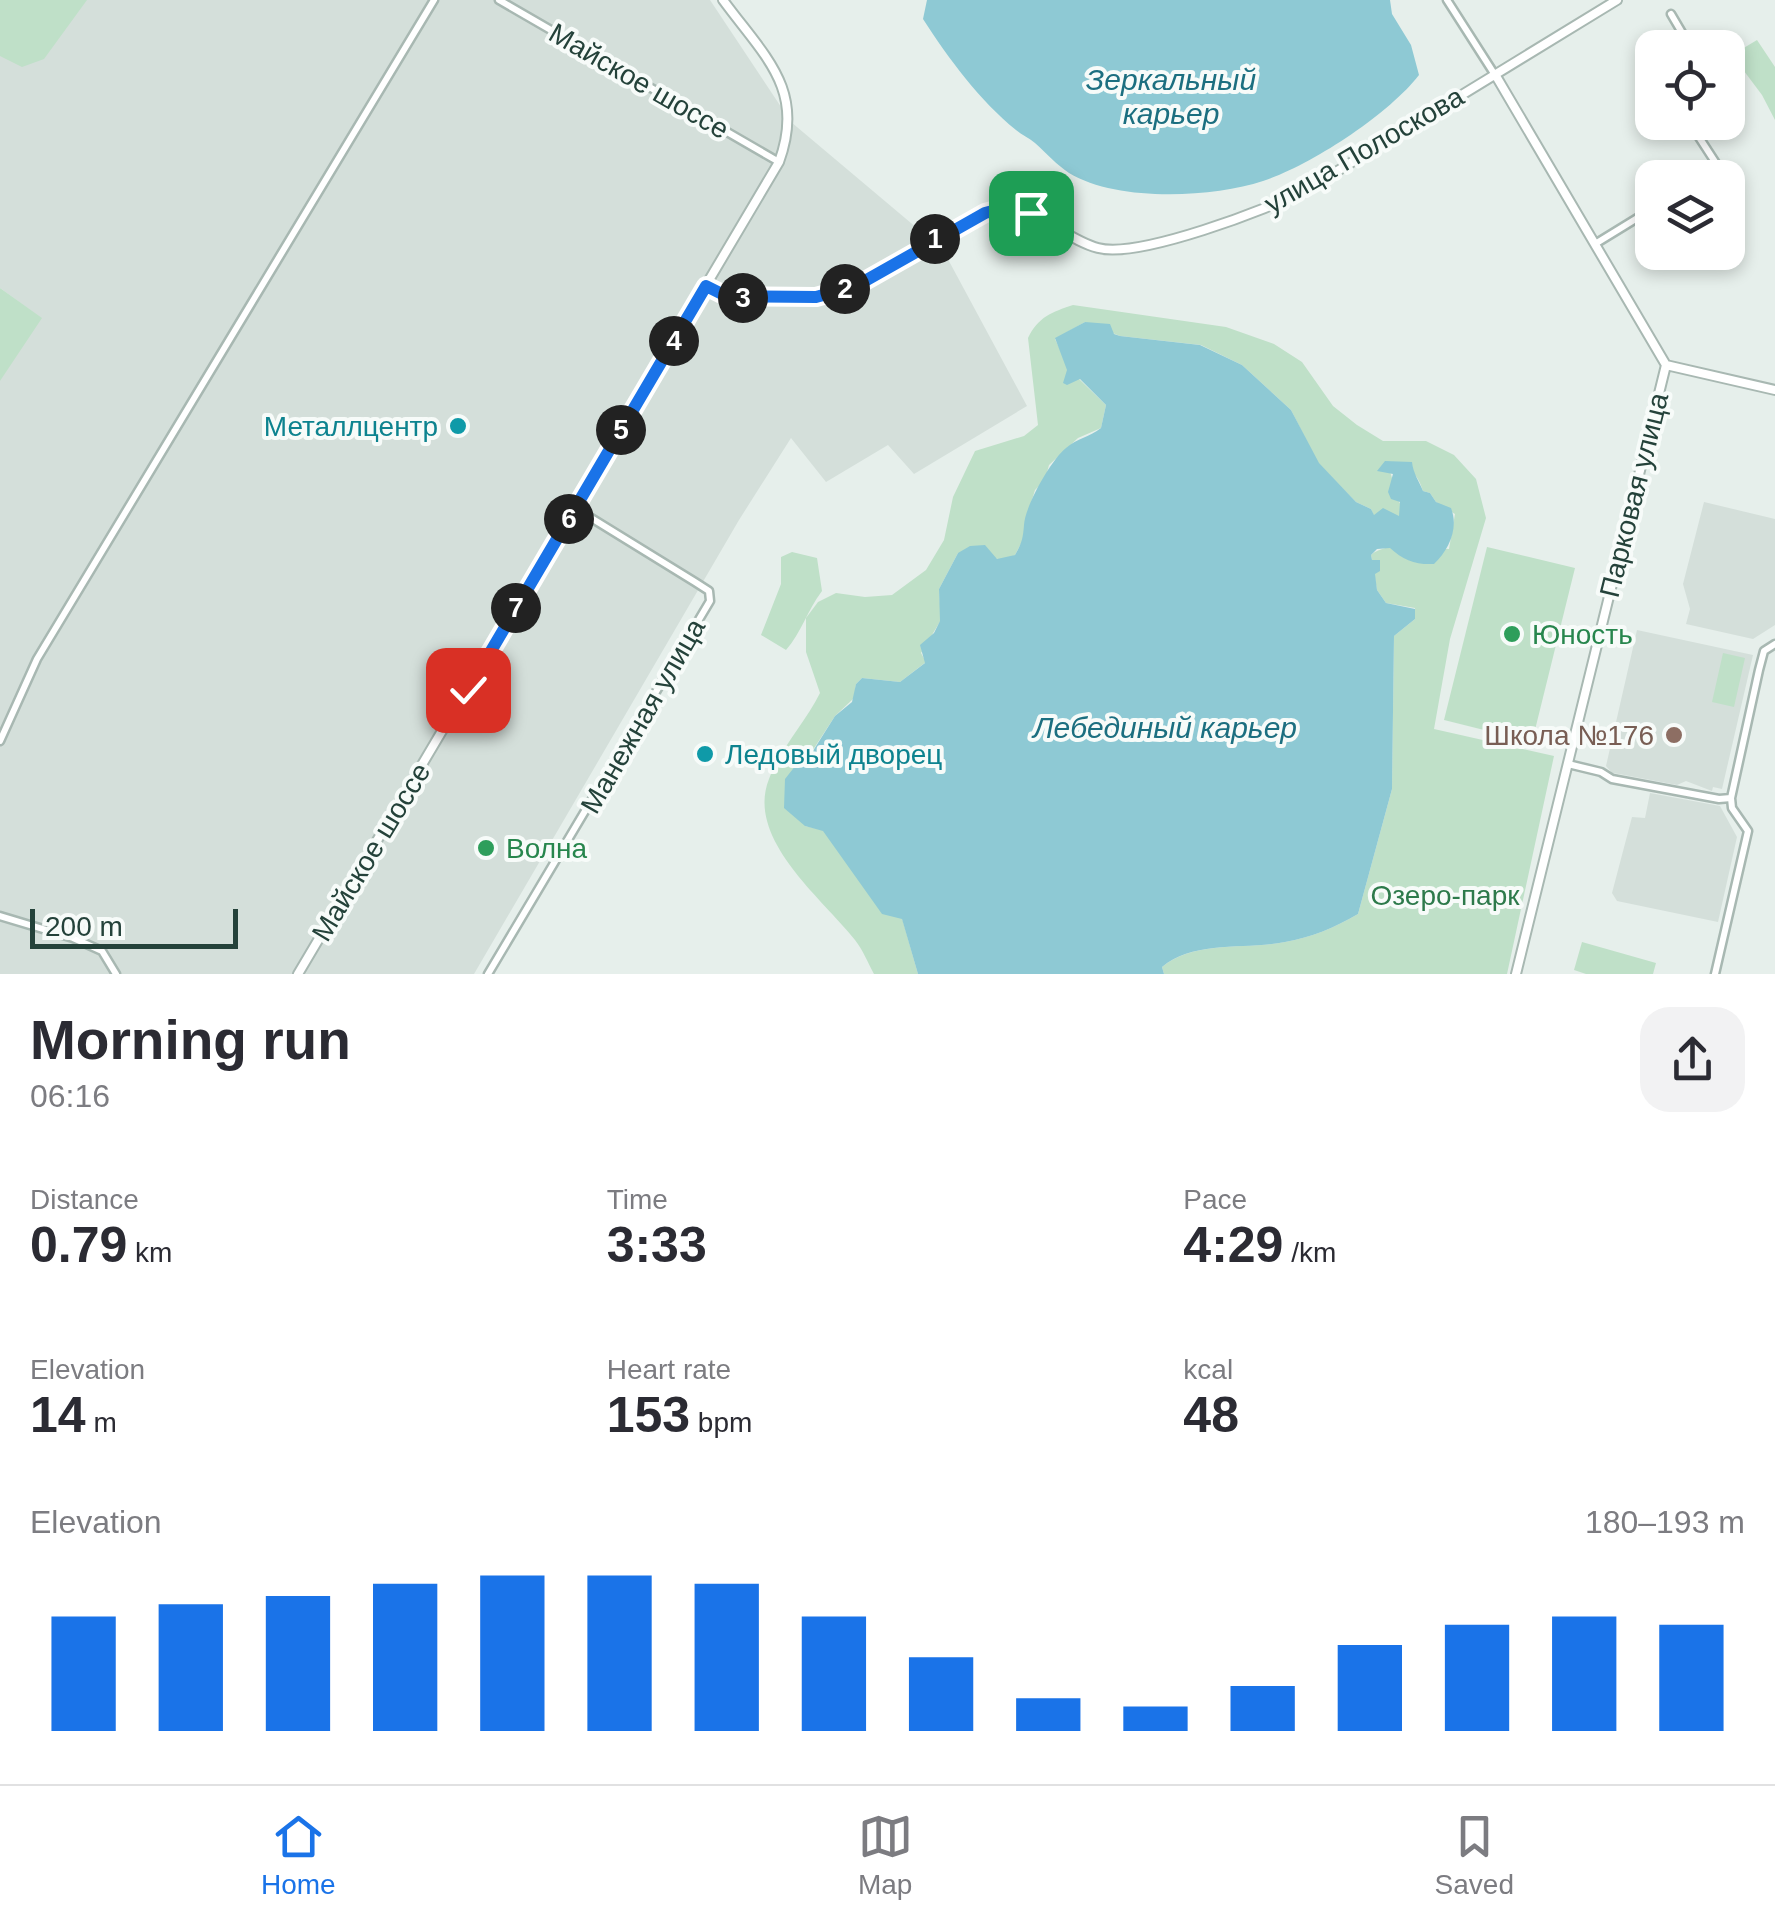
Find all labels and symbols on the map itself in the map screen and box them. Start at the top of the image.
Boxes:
street label: Майское шоссе [544,17,734,145]
water label: Зеркальный карьер [1086,63,1256,130]
street label: улица Полоскова [1259,80,1469,220]
pin [989,171,1074,256]
pin: 1 [910,214,960,264]
pin: 2 [820,264,870,314]
pin: 3 [718,273,768,323]
pin: 4 [649,316,699,366]
street label: Парковая улица [1594,389,1674,600]
pin: 5 [596,405,646,455]
place label: Металлцентр [264,411,438,442]
marker: Металлцентр [447,415,469,437]
pin: 6 [544,494,594,544]
pin: 7 [491,583,541,633]
street label: Манежная улица [575,613,712,819]
place label: Юность [1532,619,1633,650]
marker: Юность [1501,623,1523,645]
pin [426,648,511,733]
water label: Лебединый карьер [1031,711,1297,744]
place label: Школа №176 [1484,720,1654,751]
marker: Школа №176 [1663,724,1685,746]
place label: Ледовый дворец [725,739,942,770]
marker: Ледовый дворец [694,743,716,765]
street label: Майское шоссе [306,757,436,947]
place label: Волна [506,833,587,864]
marker: Волна [475,837,497,859]
park label: Озеро-парк [1371,880,1520,911]
scale bar [30,904,238,948]

